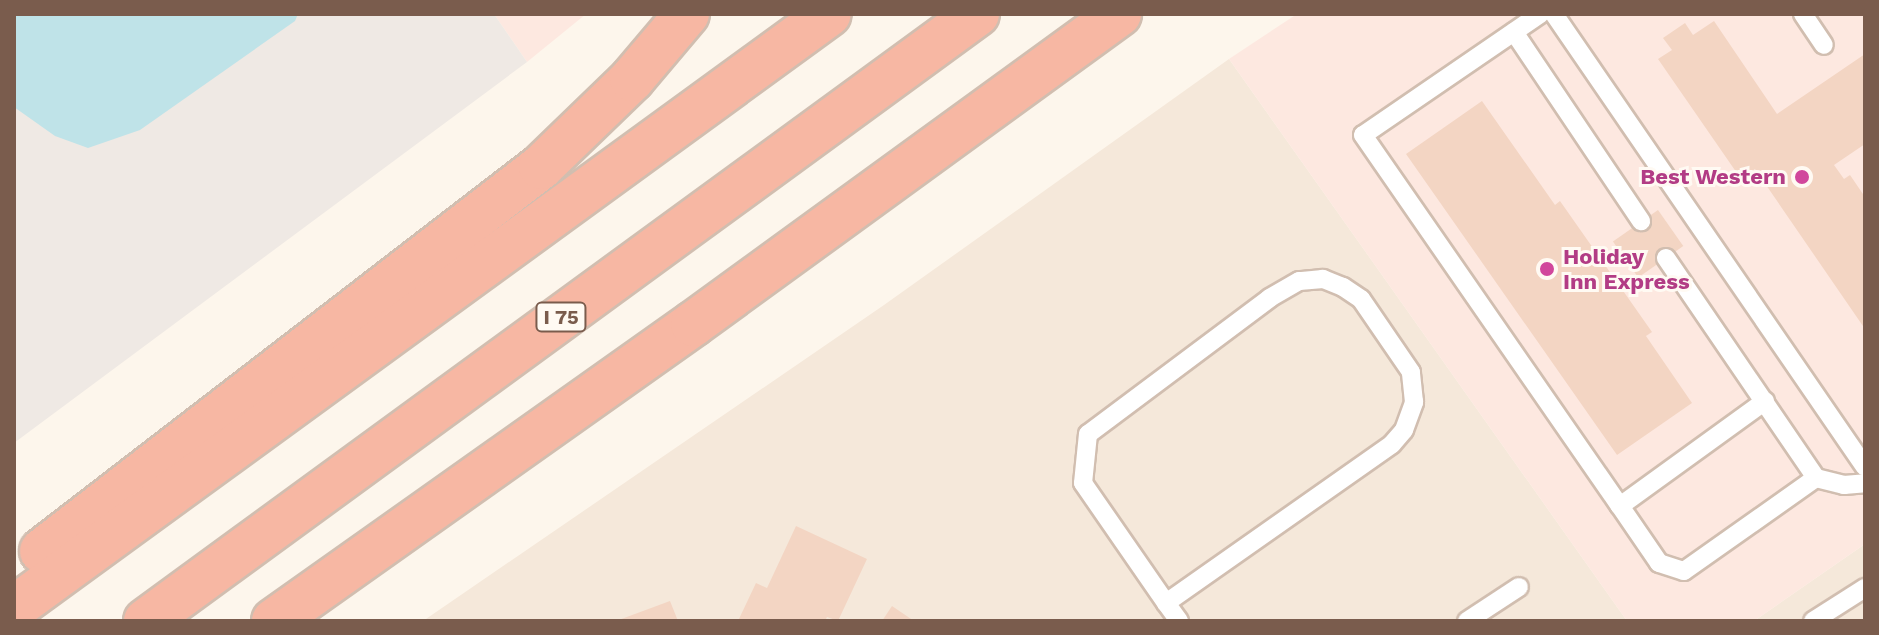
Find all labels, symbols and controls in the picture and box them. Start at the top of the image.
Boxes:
place label: Best Western [1640,164,1786,190]
marker: Best Western [1793,168,1811,186]
place label: Holiday Inn Express [1563,243,1690,294]
marker: Holiday Inn Express [1538,260,1556,278]
road number: I 75 [535,301,587,333]

